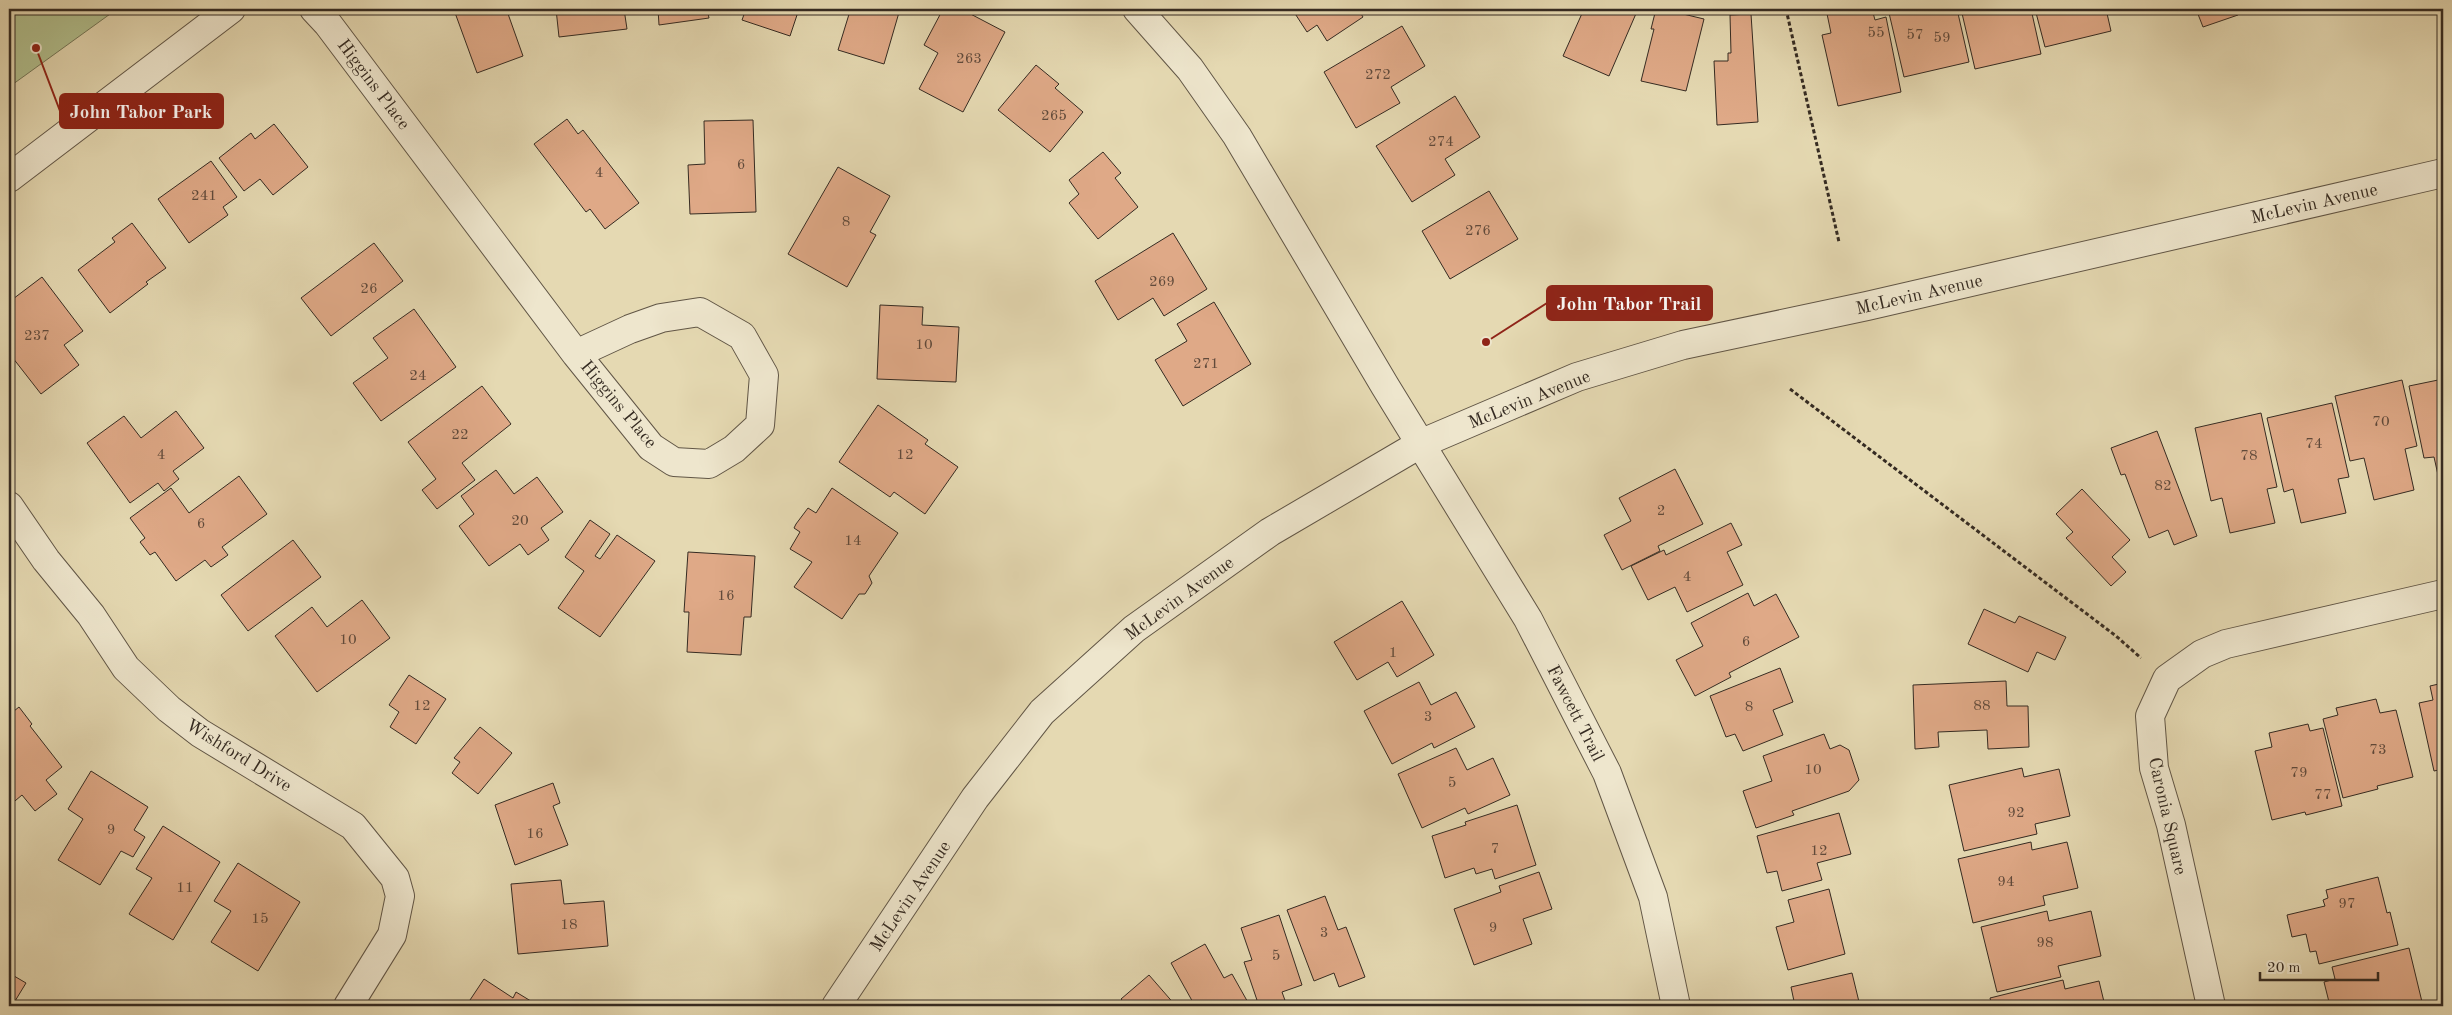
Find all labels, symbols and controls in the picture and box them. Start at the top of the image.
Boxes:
house number: 55 [1867,26,1885,41]
house number: 57 [1906,28,1924,43]
house number: 59 [1933,31,1951,46]
street label: Higgins Place [334,36,413,133]
house number: 263 [956,52,982,67]
house number: 272 [1365,68,1391,83]
callout: John Tabor Park [60,94,223,128]
text: John Tabor Park [70,104,213,123]
house number: 265 [1041,109,1067,124]
house number: 274 [1428,135,1454,150]
house number: 6 [737,158,745,173]
house number: 4 [595,166,603,181]
street label: McLevin Avenue [2249,181,2379,227]
house number: 241 [191,189,217,204]
house number: 8 [842,215,850,230]
house number: 276 [1465,224,1491,239]
street label: McLevin Avenue [1854,272,1984,318]
house number: 269 [1149,275,1175,290]
house number: 26 [360,282,378,297]
callout: John Tabor Trail [1547,286,1712,320]
text: John Tabor Trail [1557,296,1702,315]
house number: 237 [24,329,50,344]
house number: 10 [915,338,933,353]
street label: Higgins Place [577,357,660,452]
house number: 271 [1193,357,1219,372]
street label: McLevin Avenue [1466,367,1593,433]
house number: 24 [409,369,427,384]
house number: 70 [2372,415,2390,430]
house number: 22 [451,428,469,443]
house number: 74 [2305,437,2323,452]
house number: 4 [157,448,165,463]
house number: 12 [896,448,914,463]
house number: 78 [2240,449,2258,464]
house number: 82 [2154,479,2172,494]
house number: 2 [1657,504,1665,519]
house number: 20 [511,514,529,529]
house number: 6 [197,517,205,532]
house number: 14 [844,534,862,549]
street label: McLevin Avenue [1122,553,1237,644]
house number: 4 [1683,570,1691,585]
house number: 16 [717,589,735,604]
house number: 10 [339,633,357,648]
house number: 6 [1742,635,1750,650]
house number: 1 [1389,646,1397,661]
street label: Fawcett Trail [1543,662,1607,765]
house number: 12 [413,699,431,714]
house number: 88 [1973,699,1991,714]
house number: 8 [1745,700,1753,715]
house number: 3 [1424,710,1432,725]
street label: Wishford Drive [182,716,294,795]
house number: 73 [2369,743,2387,758]
street label: Caronia Square [2145,756,2189,877]
house number: 10 [1804,763,1822,778]
house number: 79 [2290,766,2308,781]
house number: 5 [1448,776,1456,791]
house number: 77 [2314,788,2332,803]
house number: 92 [2007,806,2025,821]
house number: 9 [107,823,115,838]
house number: 16 [526,827,544,842]
street label: McLevin Avenue [867,838,955,955]
house number: 7 [1491,842,1499,857]
house number: 12 [1810,844,1828,859]
house number: 94 [1997,875,2015,890]
house number: 11 [176,881,194,896]
house number: 97 [2338,897,2356,912]
house number: 15 [251,912,269,927]
house number: 18 [560,918,578,933]
house number: 9 [1489,921,1497,936]
house number: 3 [1320,926,1328,941]
house number: 98 [2036,936,2054,951]
house number: 5 [1272,949,1280,964]
scale bar [2260,950,2377,982]
text: 20 m [2267,961,2301,976]

